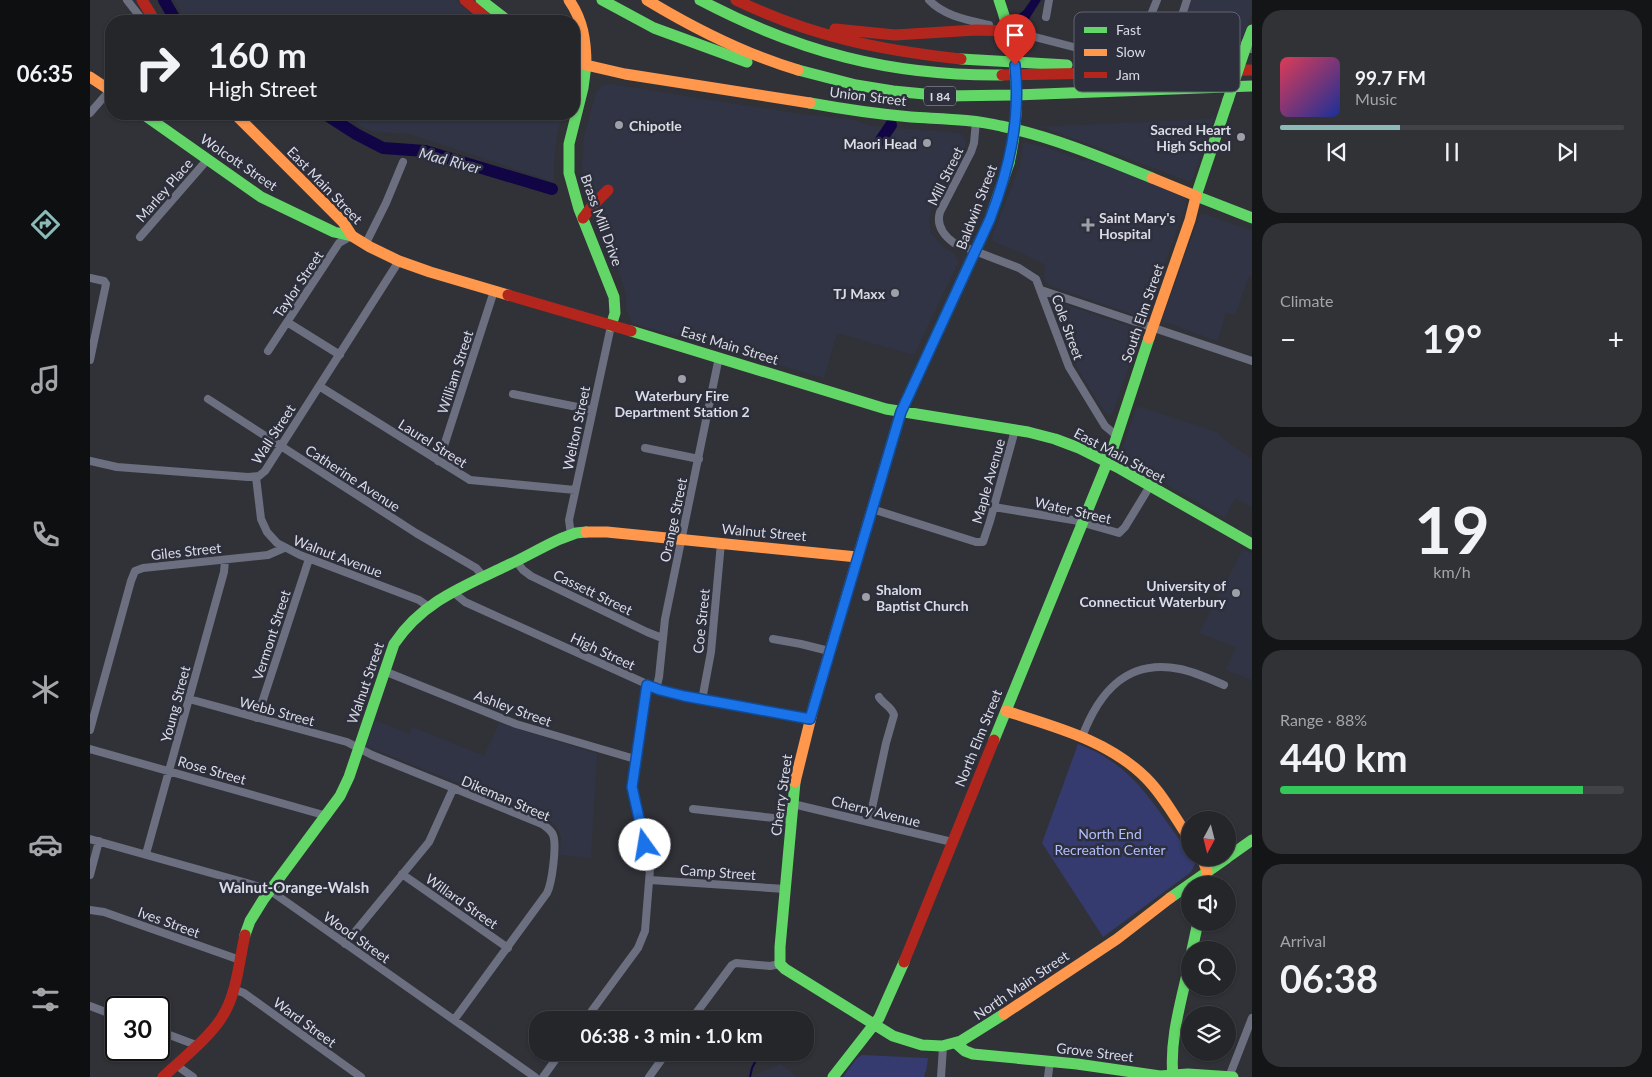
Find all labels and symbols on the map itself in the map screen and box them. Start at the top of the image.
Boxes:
legend [1074,12,1240,92]
pin [994,14,1036,65]
text: Fast [1116,21,1141,38]
text: Slow [1116,43,1146,60]
text: Jam [1116,66,1140,83]
street label: Union Street [829,83,907,109]
road number: I 84 [924,86,956,105]
place label: Chipotle [629,117,682,134]
marker: Chipotle [613,119,625,131]
place label: Sacred Heart High School [1150,121,1232,154]
street label: Wolcott Street [197,130,281,194]
marker: Sacred Heart High School [1235,131,1247,143]
place label: Maori Head [844,135,917,152]
marker: Maori Head [921,137,933,149]
street label: East Main Street [284,143,366,227]
water label: Mad River [417,143,484,177]
street label: Mill Street [923,144,967,208]
street label: Marley Place [132,155,196,225]
street label: Baldwin Street [952,162,1000,252]
street label: Brass Mill Drive [578,172,626,268]
place label: Saint Mary's Hospital [1099,209,1175,242]
marker: Saint Mary's Hospital [1081,218,1095,232]
street label: Taylor Street [269,247,327,321]
street label: South Elm Street [1117,262,1167,364]
place label: TJ Maxx [833,285,886,302]
marker: TJ Maxx [889,287,901,299]
street label: Cole Street [1048,292,1088,362]
street label: East Main Street [679,322,781,368]
street label: William Street [434,328,476,416]
marker: Waterbury Fire Department Station 2 [676,373,688,385]
street label: Welton Street [559,384,593,472]
place label: Waterbury Fire Department Station 2 [614,387,750,420]
street label: Wall Street [247,401,299,467]
street label: Laurel Street [395,415,471,471]
street label: East Main Street [1071,424,1169,486]
street label: Maple Avenue [968,436,1008,526]
street label: Catherine Avenue [302,441,404,515]
street label: Orange Street [656,476,690,564]
street label: Water Street [1033,493,1113,527]
street label: Walnut Street [721,520,807,544]
street label: Walnut Avenue [291,531,385,581]
street label: Giles Street [150,539,222,563]
street label: Cassett Street [551,566,635,618]
place label: University of Connecticut Waterbury [1079,577,1227,610]
place label: Shalom Baptist Church [876,581,969,614]
marker: University of Connecticut Waterbury [1230,587,1242,599]
street label: Vermont Street [248,588,294,682]
street label: Coe Street [689,588,713,654]
marker: Shalom Baptist Church [860,591,872,603]
street label: High Street [568,629,638,673]
street label: Walnut Street [343,640,387,726]
street label: Young Street [157,664,193,744]
street label: Ashley Street [472,686,554,730]
street label: North Elm Street [951,687,1005,789]
street label: Webb Street [237,693,317,729]
street label: Rose Street [176,752,248,788]
street label: Cherry Street [767,753,795,837]
street label: Dikeman Street [459,772,553,824]
street label: Cherry Avenue [830,792,922,830]
north arrow [1181,811,1236,866]
position arrow [618,818,670,870]
park label: North End Recreation Center [1054,825,1166,858]
street label: Camp Street [679,861,757,883]
street label: Willard Street [423,870,501,932]
district label: Walnut-Orange-Walsh [219,878,369,896]
street label: Ives Street [136,903,202,941]
street label: Wood Street [320,908,394,966]
street label: North Main Street [970,947,1072,1023]
street label: Ward Street [270,993,340,1051]
speed limit sign: 30 [105,996,170,1061]
street label: Grove Street [1055,1039,1135,1065]

